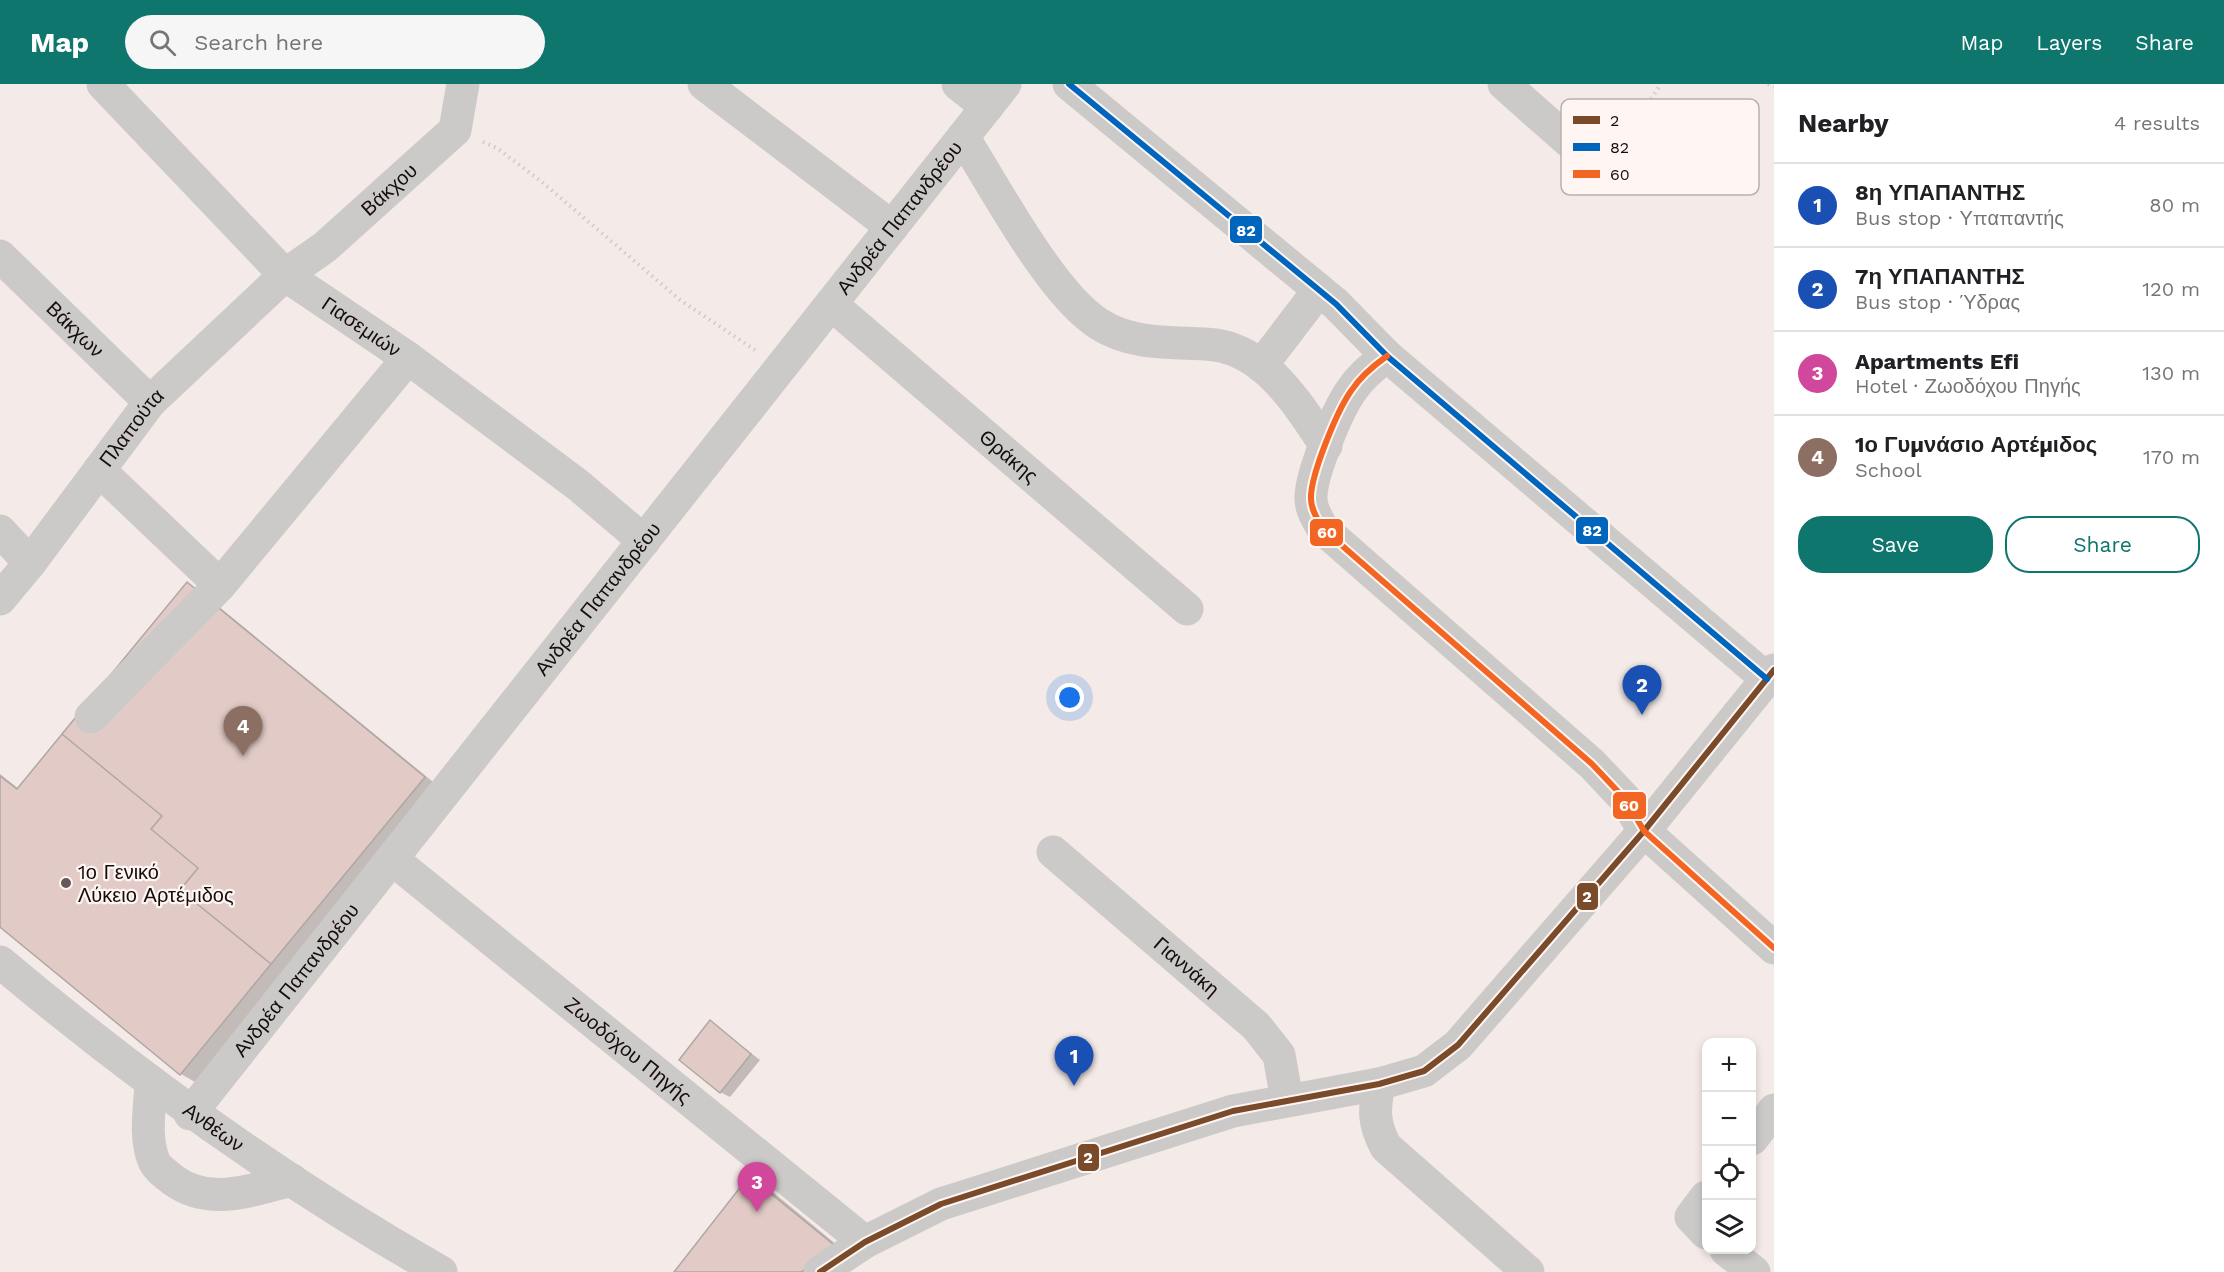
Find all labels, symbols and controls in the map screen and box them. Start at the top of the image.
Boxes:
search box [125,15,545,69]
text: Map [30,26,89,59]
icon: search [146,26,179,59]
text: Search here [194,30,323,55]
text: Map [1960,30,2003,55]
text: Layers [2036,30,2102,55]
text: Share [2135,30,2194,55]
legend [1561,99,1759,195]
text: Nearby [1798,108,1889,138]
text: 2 [1610,111,1619,130]
text: 4 results [2114,111,2200,135]
street label: Ανδρέα Παπανδρέου [831,136,967,299]
text: 82 [1610,138,1629,157]
street label: Βάκχου [356,158,422,221]
text: 60 [1610,165,1630,184]
text: 8η ΥΠΑΠΑΝΤΗΣ [1855,180,2025,205]
text: 1 [1813,193,1822,217]
text: 80 m [2149,193,2200,217]
text: Bus stop · Υπαπαντής [1855,206,2064,230]
line badge: 82 [1229,215,1263,244]
text: 82 [1236,221,1256,240]
text: 7η ΥΠΑΠΑΝΤΗΣ [1855,264,2025,289]
text: 2 [1812,277,1823,301]
text: 120 m [2142,277,2200,301]
text: Bus stop · Ύδρας [1855,290,2020,314]
street label: Γιασεμιών [317,291,405,362]
street label: Βάκχων [42,296,109,362]
text: Apartments Efi [1855,349,2019,374]
text: 3 [1812,361,1823,385]
text: 130 m [2142,361,2200,385]
text: Hotel · Ζωοδόχου Πηγής [1855,374,2081,398]
street label: Πλαπούτα [94,384,169,471]
street label: Θράκης [975,425,1043,488]
text: 1ο Γυμνάσιο Αρτέμιδος [1855,432,2097,457]
text: 4 [1811,445,1824,469]
text: 170 m [2143,445,2200,469]
text: School [1855,458,1922,482]
line badge: 82 [1575,516,1609,545]
button: Save [1798,516,1993,573]
button: Share [2005,516,2200,573]
street label: Ανδρέα Παπανδρέου [530,517,666,680]
line badge: 60 [1309,518,1344,547]
text: 82 [1582,521,1602,540]
text: 60 [1317,523,1337,542]
pin: 2 [1622,666,1662,715]
your location [1055,683,1084,712]
pin: 4 [224,706,262,756]
line badge: 60 [1612,791,1647,820]
text: 60 [1619,796,1639,815]
place label: 1ο Γενικό Λύκειο Αρτέμιδος [78,860,234,907]
marker: 1ο Γενικό Λύκειο Αρτέμιδος [59,876,73,890]
line badge: 2 [1576,882,1599,911]
text: 2 [1582,887,1592,906]
street label: Ανδρέα Παπανδρέου [228,898,364,1061]
street label: Γιαννάκη [1149,932,1224,1001]
street label: Ζωοδόχου Πηγής [560,992,697,1109]
pin: 1 [1054,1036,1094,1086]
map controls [1702,1038,1756,1254]
button: + [1702,1038,1756,1092]
button: − [1702,1092,1756,1146]
street label: Ανθέων [179,1097,248,1157]
line badge: 2 [1077,1143,1100,1172]
button: locate [1702,1146,1756,1200]
text: 2 [1083,1148,1093,1167]
pin: 3 [738,1162,777,1212]
button: layers [1702,1200,1756,1254]

